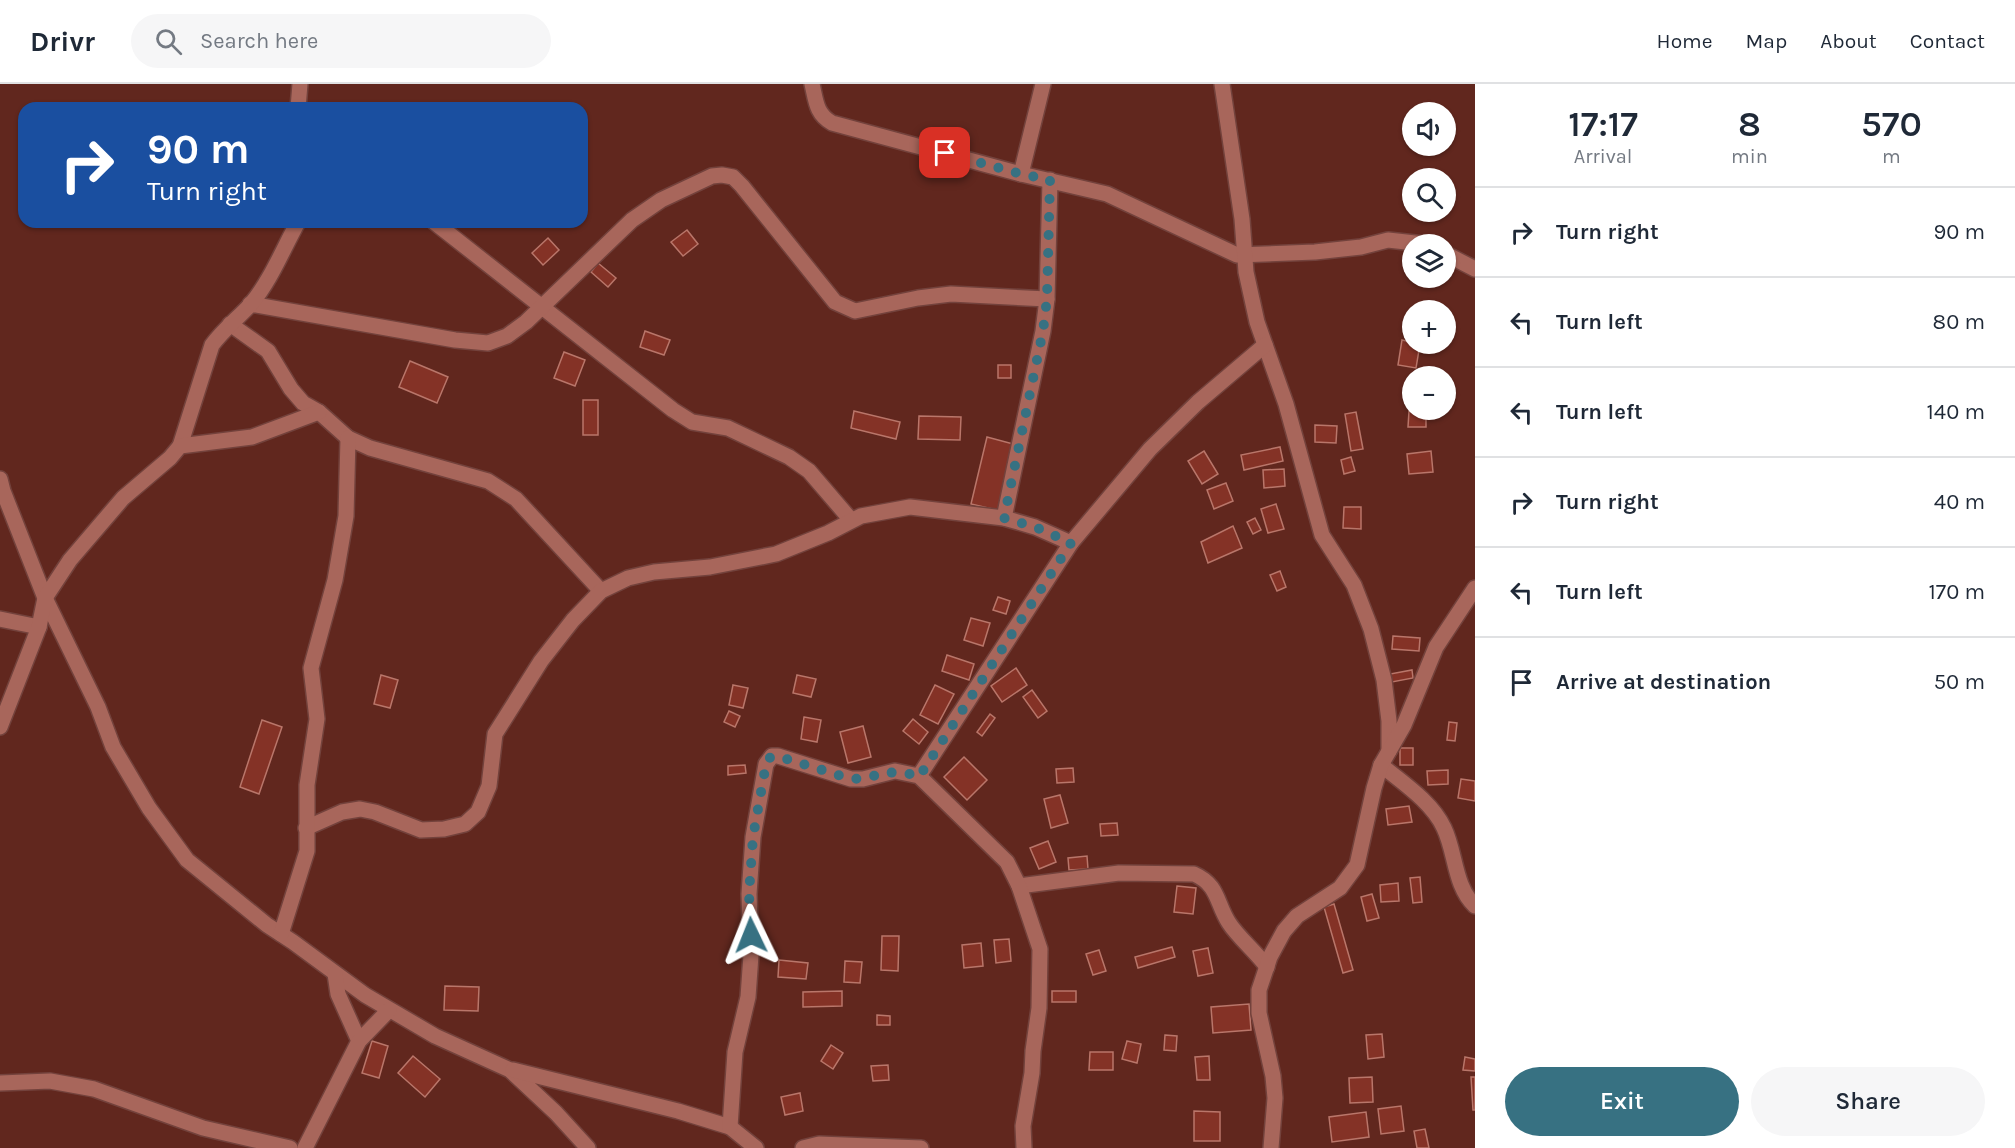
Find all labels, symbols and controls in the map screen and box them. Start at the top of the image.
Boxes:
search box [131,14,551,68]
text: Drivr [30,25,95,58]
icon: search [152,25,185,58]
text: Search here [200,28,318,54]
text: Home [1657,29,1713,53]
text: Map [1746,29,1787,53]
text: About [1820,29,1877,53]
text: Contact [1910,29,1985,53]
map controls [1402,102,1456,420]
button: sound [1402,102,1456,156]
text: 17:17 [1568,103,1638,145]
text: 8 [1738,103,1761,145]
text: 570 [1861,103,1922,145]
text: 90 m [147,124,250,174]
icon: right [48,126,126,204]
pin [919,127,970,178]
icon: arrive [928,136,961,169]
text: Arrival [1574,145,1632,168]
text: min [1731,145,1768,168]
text: m [1882,145,1901,168]
button: search [1402,168,1456,222]
text: Turn right [147,175,267,207]
icon: right [1505,216,1538,249]
text: Turn right [1556,219,1659,245]
text: 90 m [1933,219,1985,245]
button: layers [1402,234,1456,288]
button: + [1402,300,1456,354]
icon: left [1505,306,1538,339]
text: Turn left [1556,309,1643,335]
text: 80 m [1933,309,1985,335]
button: − [1402,366,1456,420]
icon: left [1505,396,1538,429]
text: Turn left [1556,399,1643,425]
text: 140 m [1927,399,1985,425]
icon: right [1505,486,1538,519]
text: Turn right [1556,489,1659,515]
text: 40 m [1934,489,1985,515]
icon: left [1505,576,1538,609]
text: Turn left [1556,579,1643,605]
text: 170 m [1929,579,1985,605]
icon: arrive [1505,666,1538,699]
text: Arrive at destination [1556,669,1771,695]
text: 50 m [1934,669,1985,695]
position arrow [719,903,783,967]
button: Exit [1505,1067,1739,1136]
button: Share [1751,1067,1985,1136]

